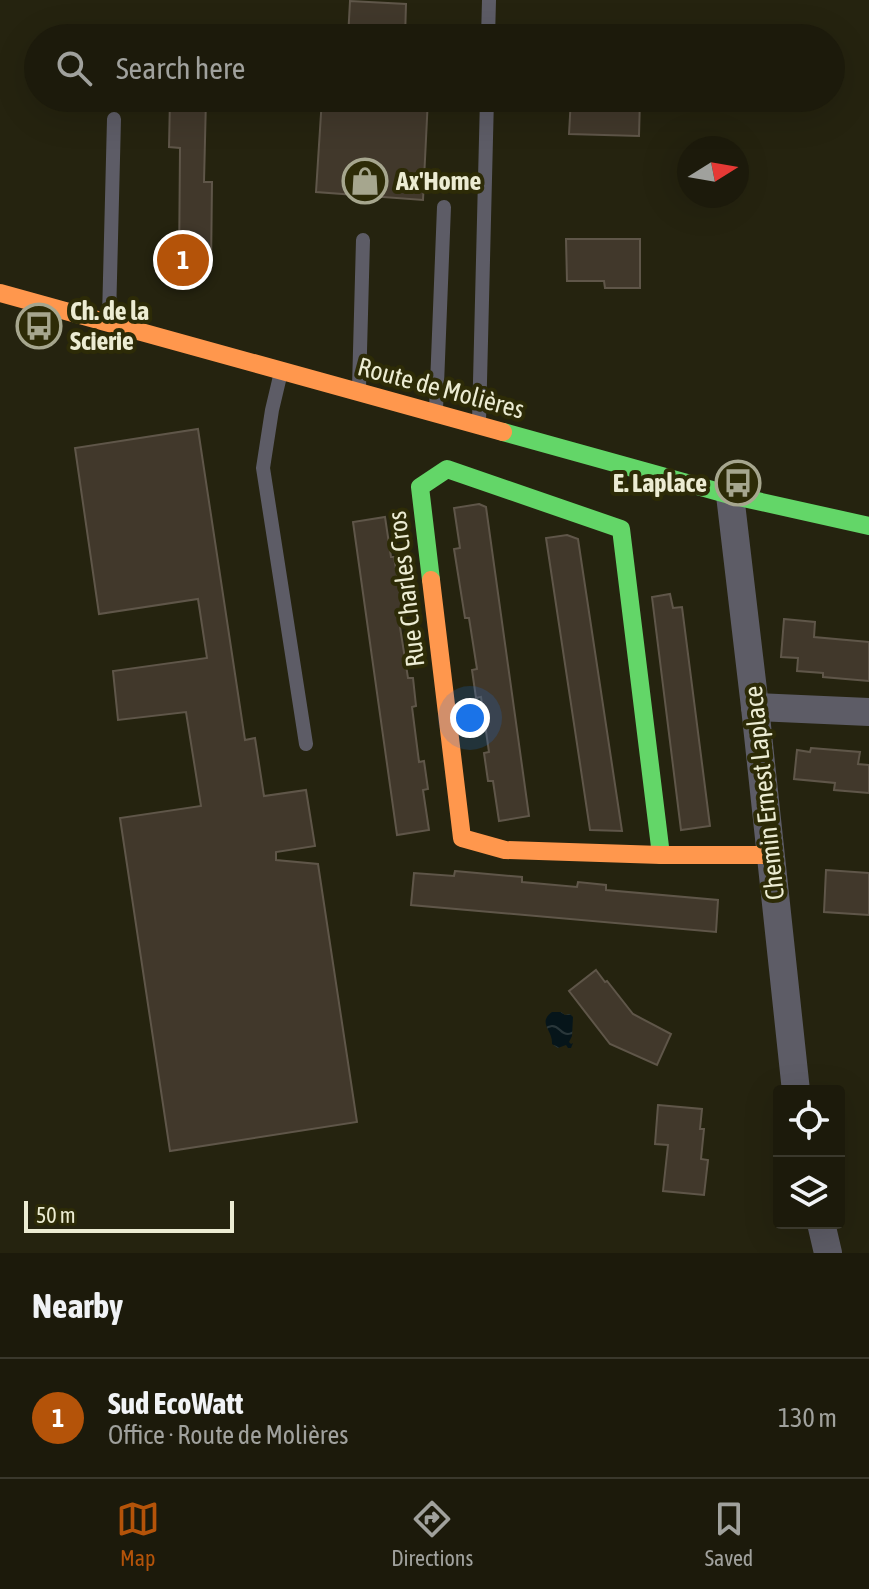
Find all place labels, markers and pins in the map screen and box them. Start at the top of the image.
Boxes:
shop icon: Ax'Home [341,157,389,205]
place label: Ax'Home [395,166,482,196]
pin: 1 [157,230,209,290]
place label: Ch. de la Scierie [70,296,149,356]
bus stop icon: Ch. de la Scierie [15,302,63,350]
bus stop icon: E. Laplace [714,459,762,507]
place label: E. Laplace [613,468,707,498]

